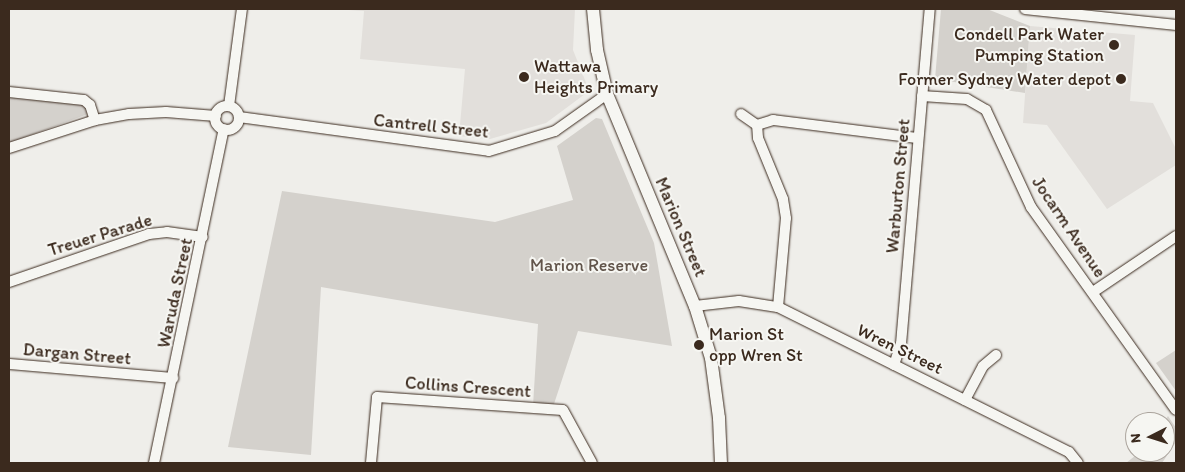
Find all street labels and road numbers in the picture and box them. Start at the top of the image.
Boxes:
street label: Cantrell Street [373,109,489,143]
street label: Warburton Street [881,118,915,254]
street label: Jocarm Avenue [1027,172,1111,282]
street label: Marion Street [650,174,712,280]
street label: Treuer Parade [46,209,154,261]
street label: Waruda Street [153,236,197,350]
street label: Wren Street [854,319,946,379]
street label: Dargan Street [22,339,132,369]
street label: Collins Crescent [404,372,532,402]

